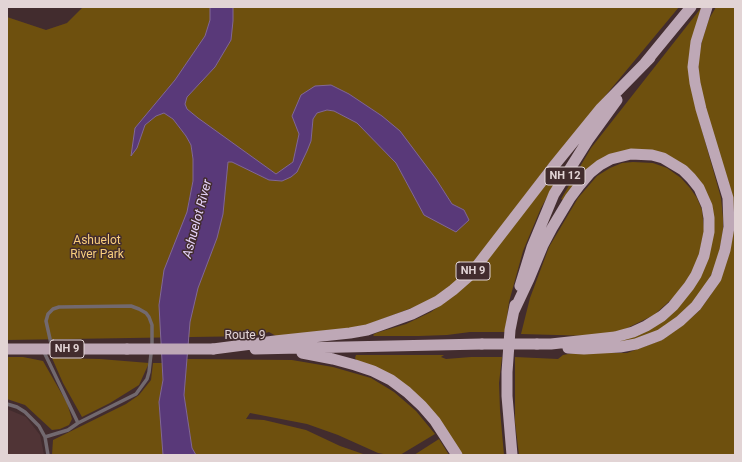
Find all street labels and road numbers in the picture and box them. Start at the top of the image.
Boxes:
road number: NH 12 [545,167,585,185]
road number: NH 9 [456,262,490,280]
street label: Route 9 [225,329,265,343]
road number: NH 9 [50,340,84,358]

